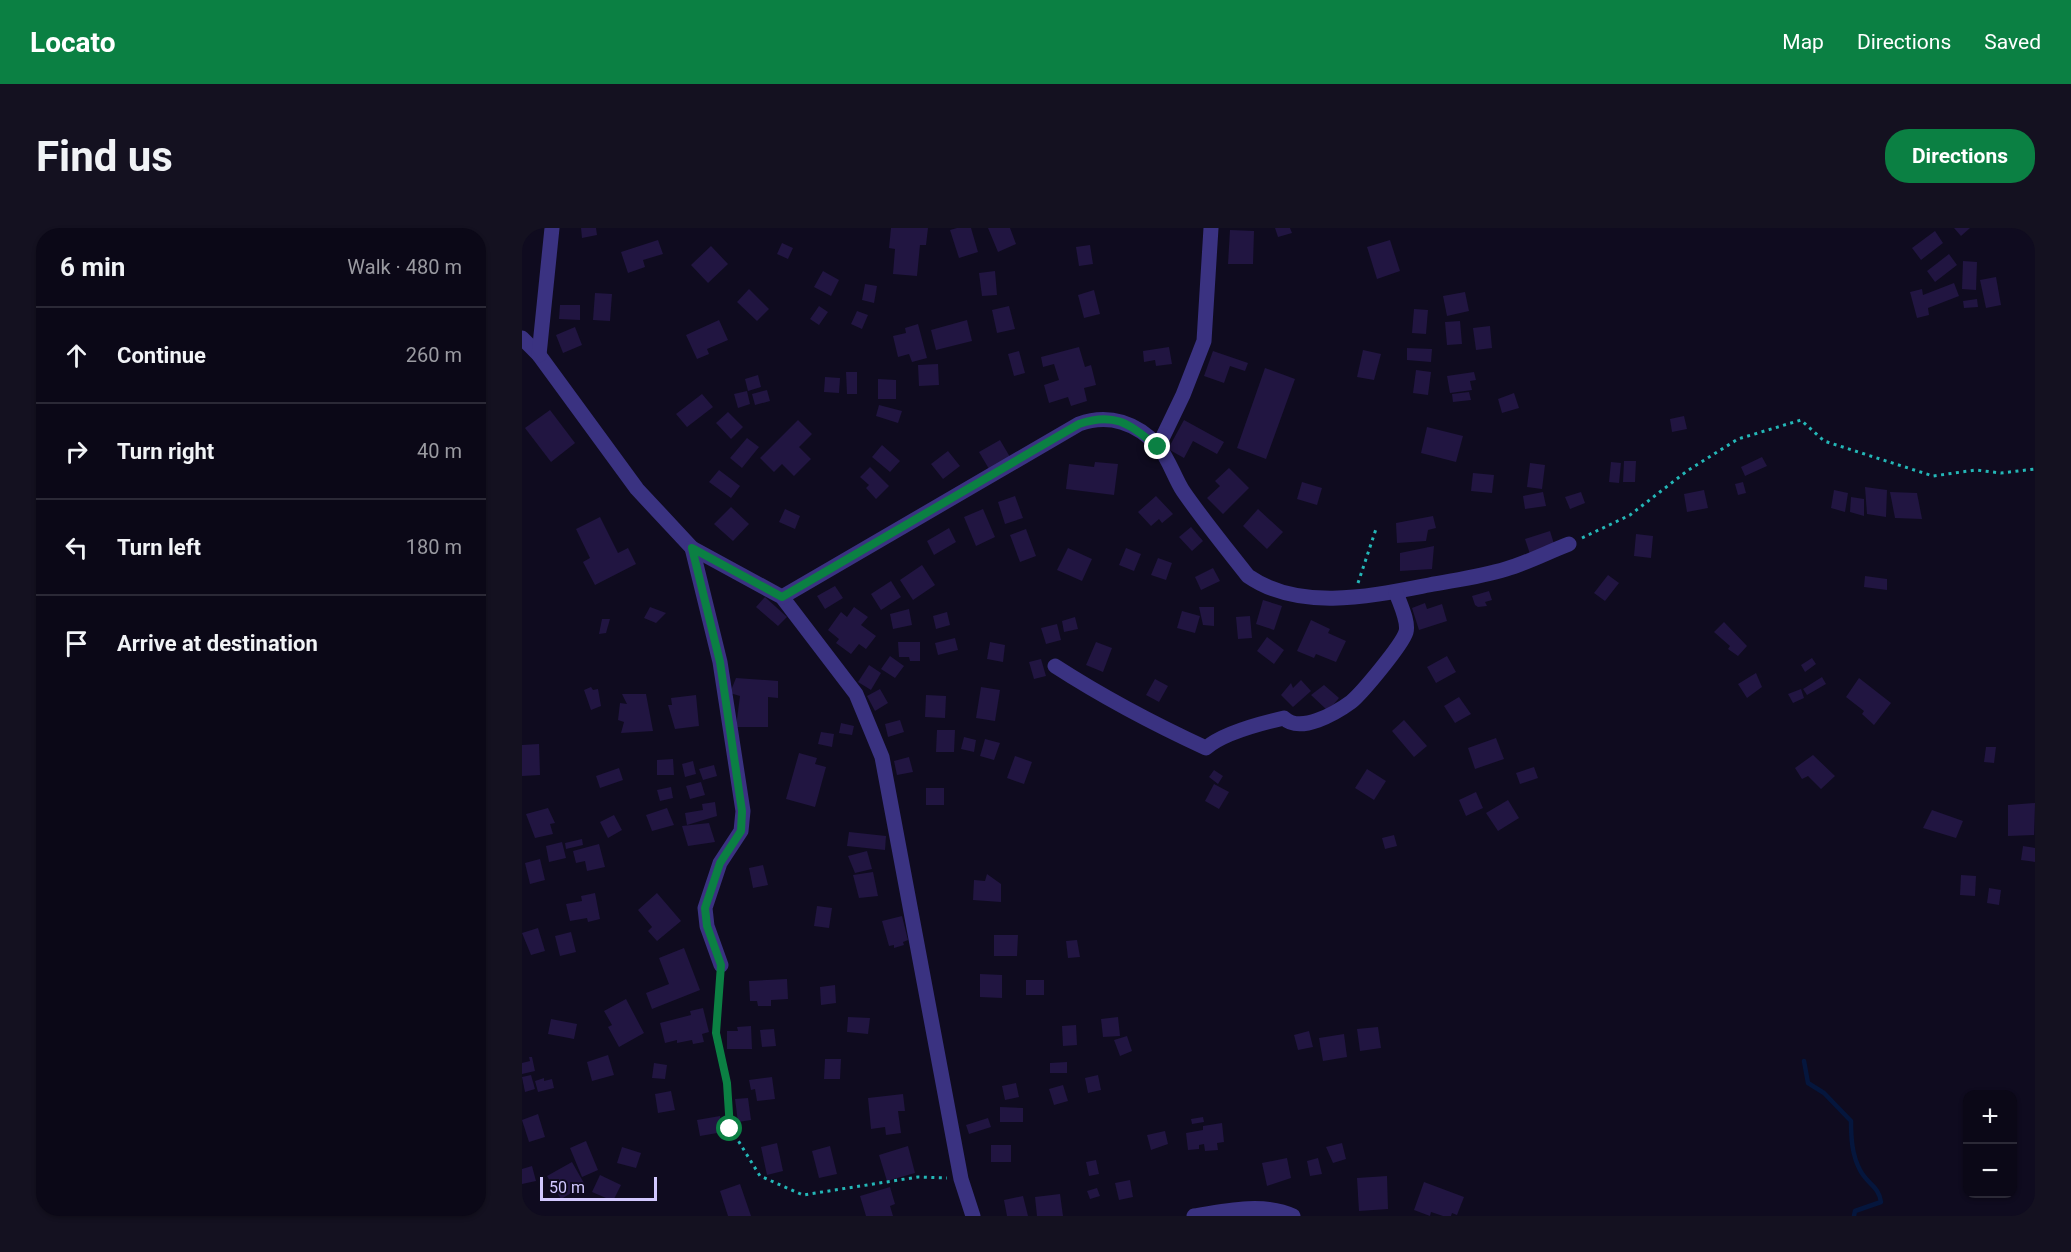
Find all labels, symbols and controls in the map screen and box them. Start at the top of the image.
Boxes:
text: Locato [30,26,115,59]
text: Map [1782,30,1824,54]
text: Directions [1857,30,1951,54]
text: Saved [1984,30,2041,54]
button: Directions [1885,129,2035,183]
text: Find us [36,132,173,181]
text: 6 min [60,252,125,282]
text: Walk · 480 m [347,255,462,279]
icon: ahead [60,339,93,372]
text: Continue [117,343,206,368]
text: 260 m [406,343,462,367]
route end [1144,433,1170,459]
icon: right [60,435,93,468]
text: Turn right [117,439,214,464]
text: 40 m [417,439,462,463]
icon: left [60,531,93,564]
text: Turn left [117,535,201,560]
text: 180 m [406,535,462,559]
icon: arrive [60,627,93,660]
text: Arrive at destination [117,631,318,656]
map controls [1963,1090,2017,1198]
button: + [1963,1090,2017,1144]
route start [716,1115,742,1141]
button: − [1963,1144,2017,1198]
scale bar [540,1174,657,1202]
text: 50 m [549,1178,585,1197]

